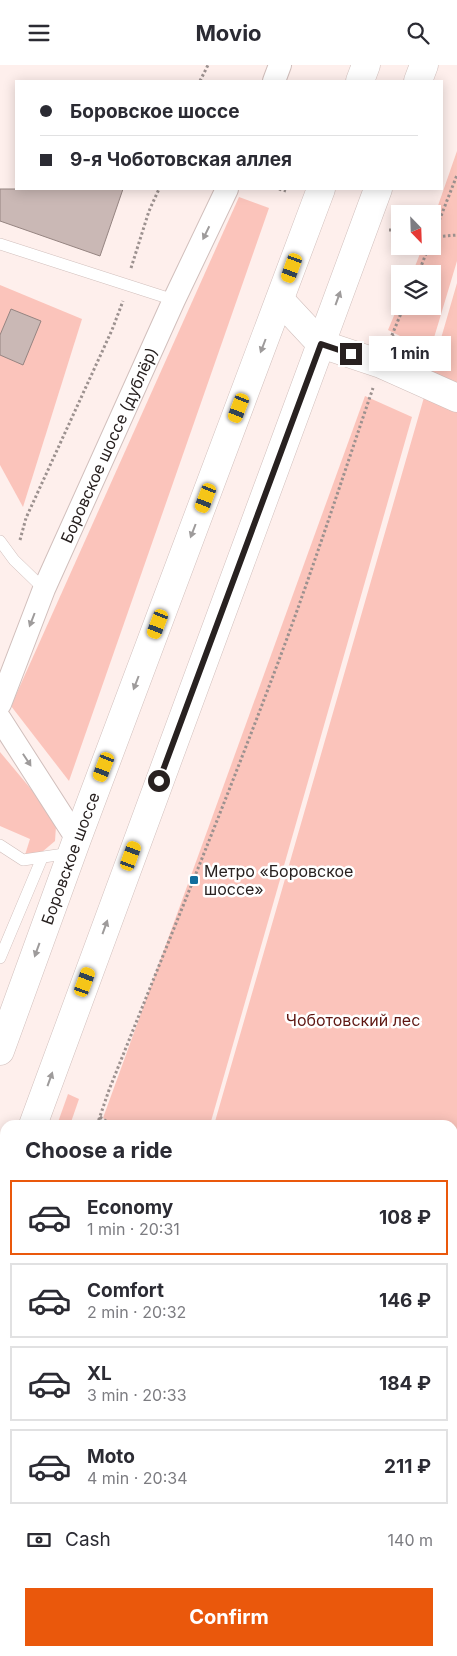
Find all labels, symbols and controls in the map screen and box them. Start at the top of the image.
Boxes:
icon: menu [25,19,53,47]
icon: search [404,19,432,47]
text: Movio [195,20,262,46]
text: Боровское шоссе [70,100,240,123]
text: 9-я Чоботовская аллея [70,148,292,171]
north arrow [391,205,441,255]
map controls [391,205,441,315]
one-way arrow [202,226,210,240]
car [279,251,304,285]
button: layers [391,265,441,315]
one-way arrow [335,291,342,306]
callout: 1 min [368,337,451,371]
one-way arrow [259,339,267,354]
route end [340,343,362,365]
text: 1 min [390,343,430,363]
street label: Боровское шоссе (дублёр) [56,344,161,546]
car [226,391,251,425]
car [193,481,218,515]
one-way arrow [189,524,197,539]
car [145,607,170,641]
one-way arrow [28,613,36,628]
one-way arrow [132,676,140,691]
car [91,750,116,784]
one-way arrow [22,753,31,766]
route start [148,770,170,792]
street label: Боровское шоссе [37,789,104,927]
car [118,839,143,873]
place label: Метро «Боровское шоссе» [204,861,353,899]
marker: Метро «Боровское шоссе» [188,874,200,886]
one-way arrow [102,919,109,934]
one-way arrow [33,943,41,958]
car [72,965,97,999]
park label: Чоботовский лес [286,1010,420,1030]
one-way arrow [46,1071,54,1086]
text: Choose a ride [25,1137,173,1163]
icon: car [27,1195,72,1240]
text: Economy [87,1196,173,1219]
text: 108 ₽ [379,1206,431,1229]
text: 1 min · 20:31 [87,1219,180,1239]
icon: car [27,1278,72,1323]
text: Comfort [87,1279,164,1302]
text: 146 ₽ [379,1289,431,1312]
text: 2 min · 20:32 [87,1302,186,1322]
icon: car [27,1361,72,1406]
text: XL [87,1362,112,1385]
text: 184 ₽ [379,1372,431,1395]
text: 3 min · 20:33 [87,1385,187,1405]
icon: car [27,1444,72,1489]
text: Moto [87,1445,135,1468]
text: 211 ₽ [384,1455,431,1478]
text: 4 min · 20:34 [87,1468,187,1488]
icon: cash [25,1526,53,1554]
text: Cash [65,1528,111,1551]
text: 140 m [388,1530,433,1550]
button: Confirm [25,1588,433,1646]

